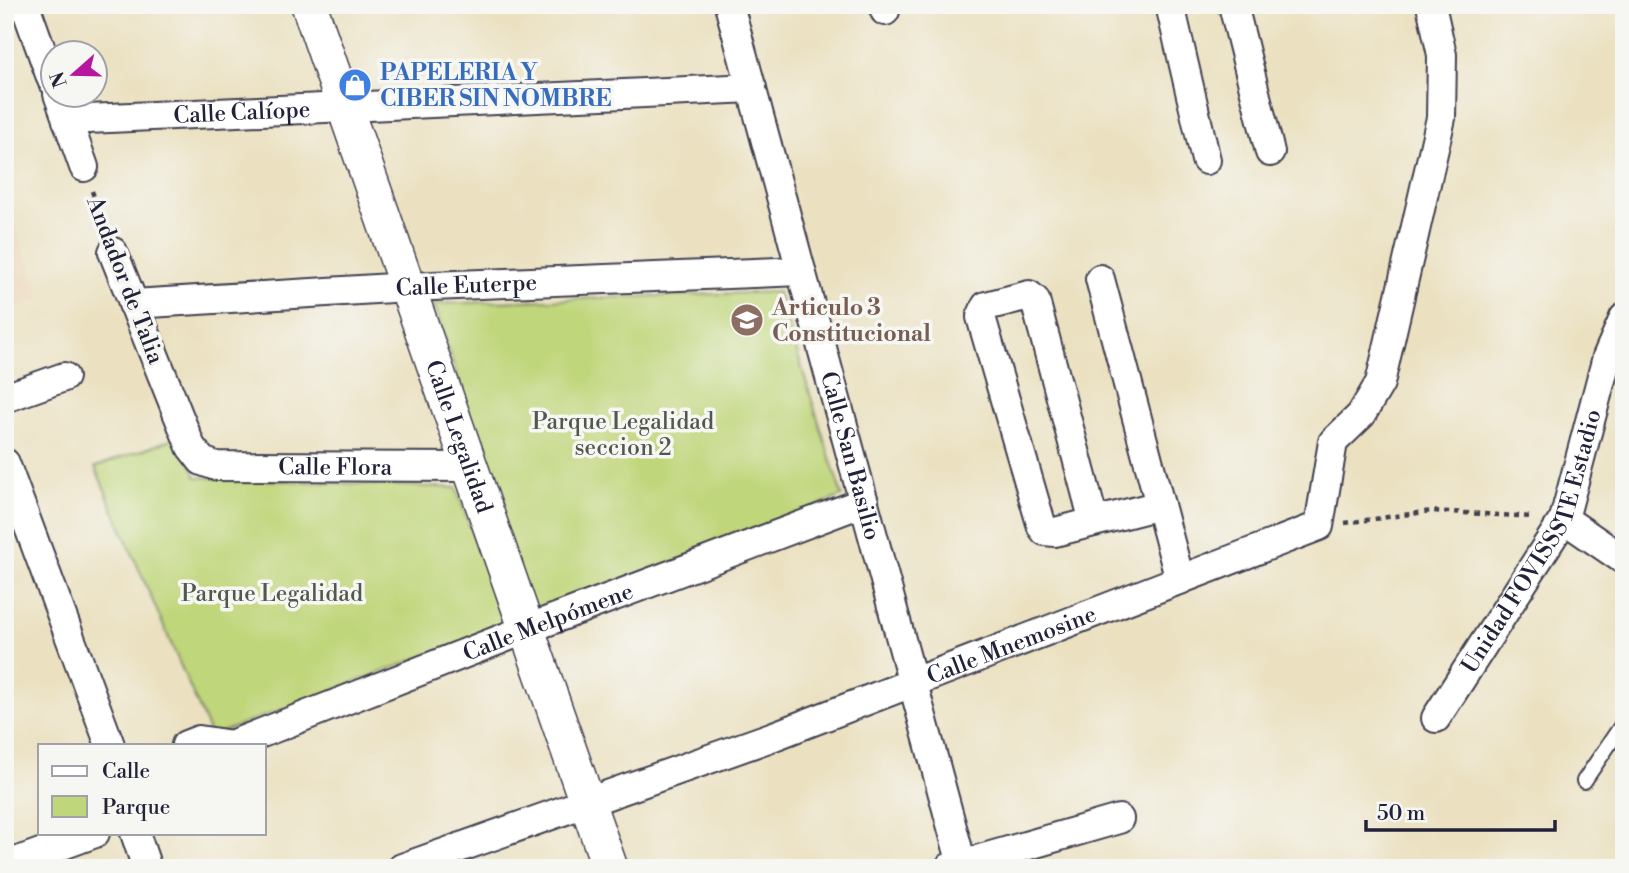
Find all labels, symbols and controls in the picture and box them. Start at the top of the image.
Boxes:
north arrow [38,38,108,108]
place label: PAPELERIA Y CIBER SIN NOMBRE [380,59,611,113]
shop icon: PAPELERIA Y CIBER SIN NOMBRE [336,66,374,104]
text: N [45,68,73,91]
street label: Calle Calíope [173,96,311,130]
street label: Andador de Talia [80,192,170,368]
street label: Calle Euterpe [395,269,538,303]
place label: Articulo 3 Constitucional [771,294,931,348]
school or university icon: Articulo 3 Constitucional [728,301,766,339]
street label: Calle Legalidad [419,357,498,517]
street label: Calle San Basilio [814,369,886,543]
street label: Unidad FOVISSSTE Estadio [1456,406,1608,679]
park label: Parque Legalidad seccion 2 [532,408,714,462]
street label: Calle Flora [278,453,393,482]
street label: Calle Melpómene [459,577,637,668]
park label: Parque Legalidad [181,580,363,608]
street label: Calle Mnemosine [923,600,1100,691]
legend [38,744,266,834]
text: Calle [102,759,150,785]
scale bar [1366,789,1556,833]
text: Parque [102,795,170,821]
text: 50 m [1377,801,1425,827]

